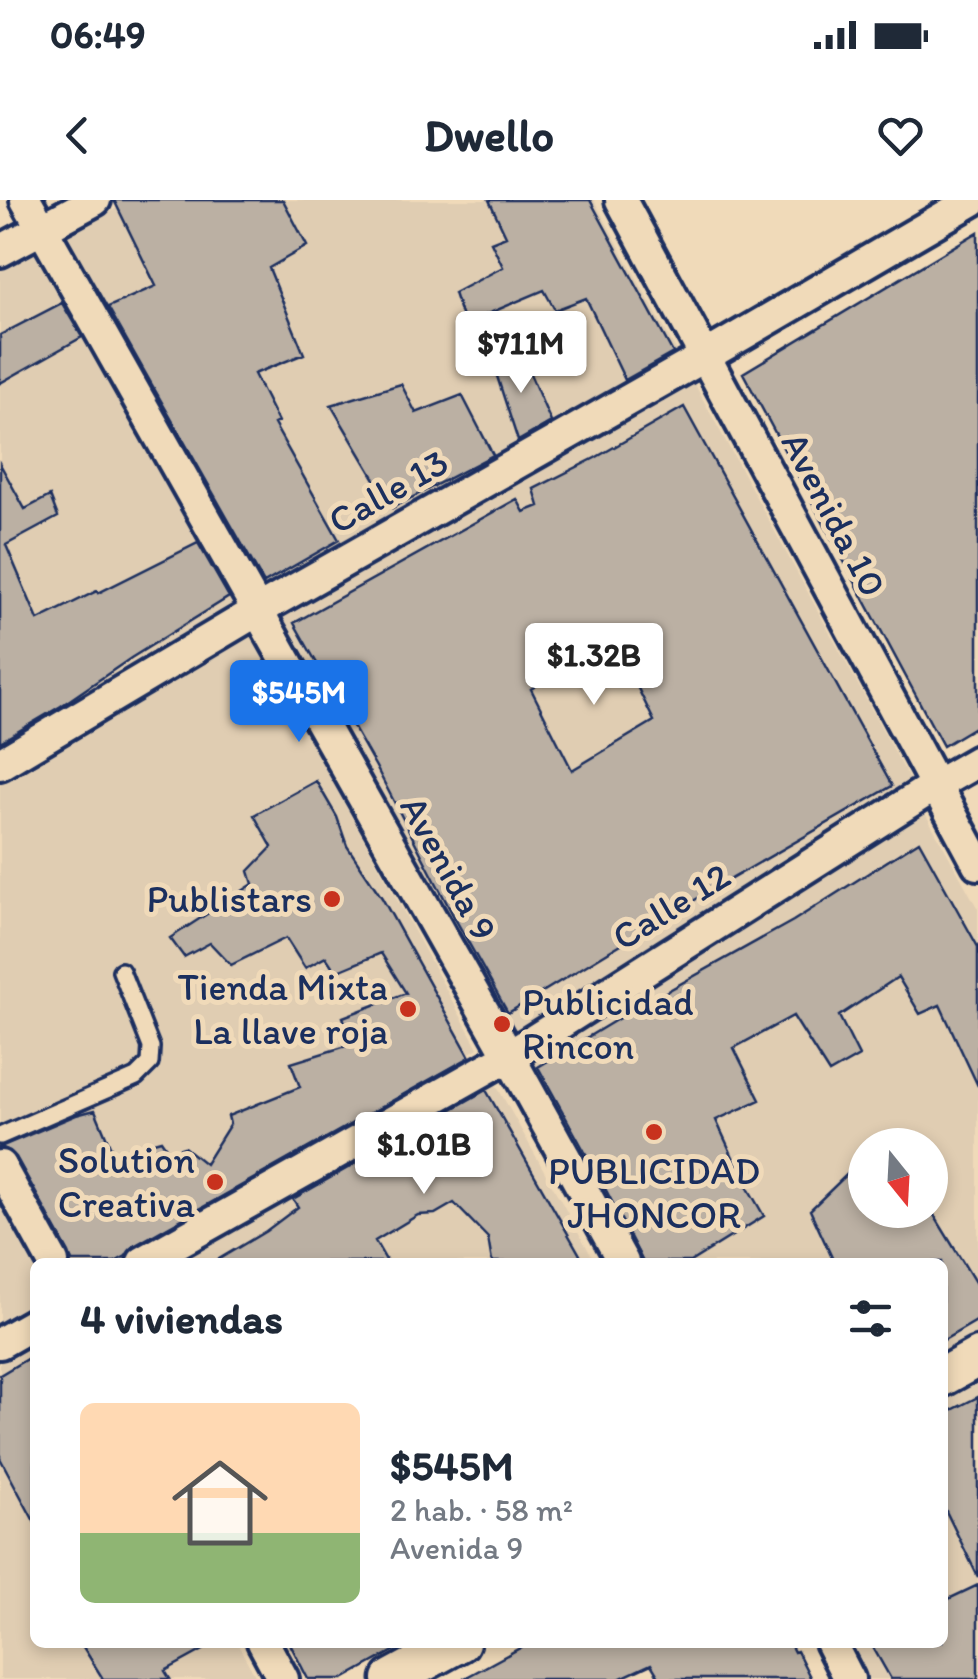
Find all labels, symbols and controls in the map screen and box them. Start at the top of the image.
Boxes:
text: 06:49 [50,12,146,58]
icon: back [50,108,105,163]
text: Dwello [424,108,554,162]
icon: heart [873,108,928,163]
pin: $711M [451,311,591,396]
text: $711M [478,324,564,362]
street label: Avenida 10 [772,424,896,604]
street label: Calle 13 [320,438,456,544]
pin: $1.32B [513,623,675,708]
text: $1.32B [547,636,641,674]
pin: $545M [229,660,369,745]
text: $545M [252,673,346,711]
street label: Avenida 9 [391,788,507,948]
street label: Calle 12 [604,852,738,960]
place label: Publistars [147,876,312,922]
marker: Publistars [321,888,343,910]
place label: Tienda Mixta La llave roja [177,964,388,1054]
place label: Publicidad Rincon [522,979,694,1069]
marker: Tienda Mixta La llave roja [397,998,419,1020]
marker: Publicidad Rincon [491,1013,513,1035]
pin: $1.01B [343,1112,505,1197]
marker: PUBLICIDAD JHONCOR [643,1121,665,1143]
text: $1.01B [377,1125,471,1163]
north arrow [848,1128,948,1228]
map controls [848,1128,948,1228]
place label: Solution Creativa [58,1137,195,1227]
place label: PUBLICIDAD JHONCOR [548,1148,760,1238]
marker: Solution Creativa [204,1171,226,1193]
icon: filters [843,1291,898,1346]
text: 4 viviendas [80,1293,283,1344]
text: $545M [390,1440,514,1491]
icon: home [160,1443,280,1563]
text: 2 hab. · 58 m² [390,1491,573,1529]
text: Avenida 9 [390,1529,523,1567]

